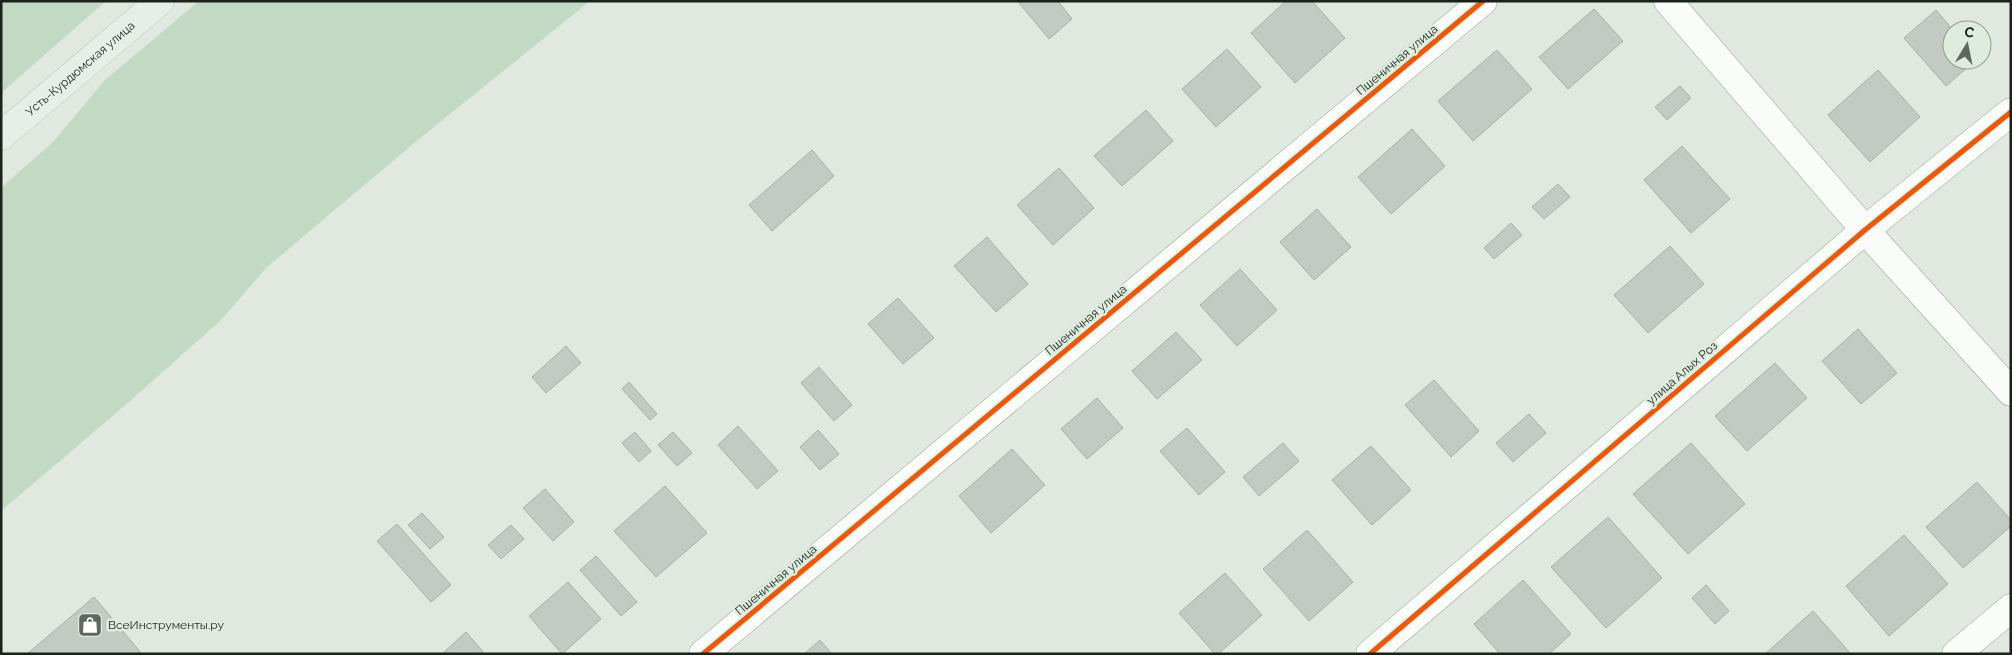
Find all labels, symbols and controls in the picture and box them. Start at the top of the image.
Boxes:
street label: Усть-Курдюмская улица [23,18,138,119]
north arrow [1942,20,1992,70]
street label: Пшеничная улица [1353,22,1441,98]
text: С [1963,23,1976,41]
street label: Пшеничная улица [1042,282,1130,358]
street label: улица Алых Роз [1644,338,1721,407]
street label: Пшеничная улица [732,542,820,618]
shop icon: ВсеИнструменты.ру [77,612,103,638]
place label: ВсеИнструменты.ру [108,618,224,632]

